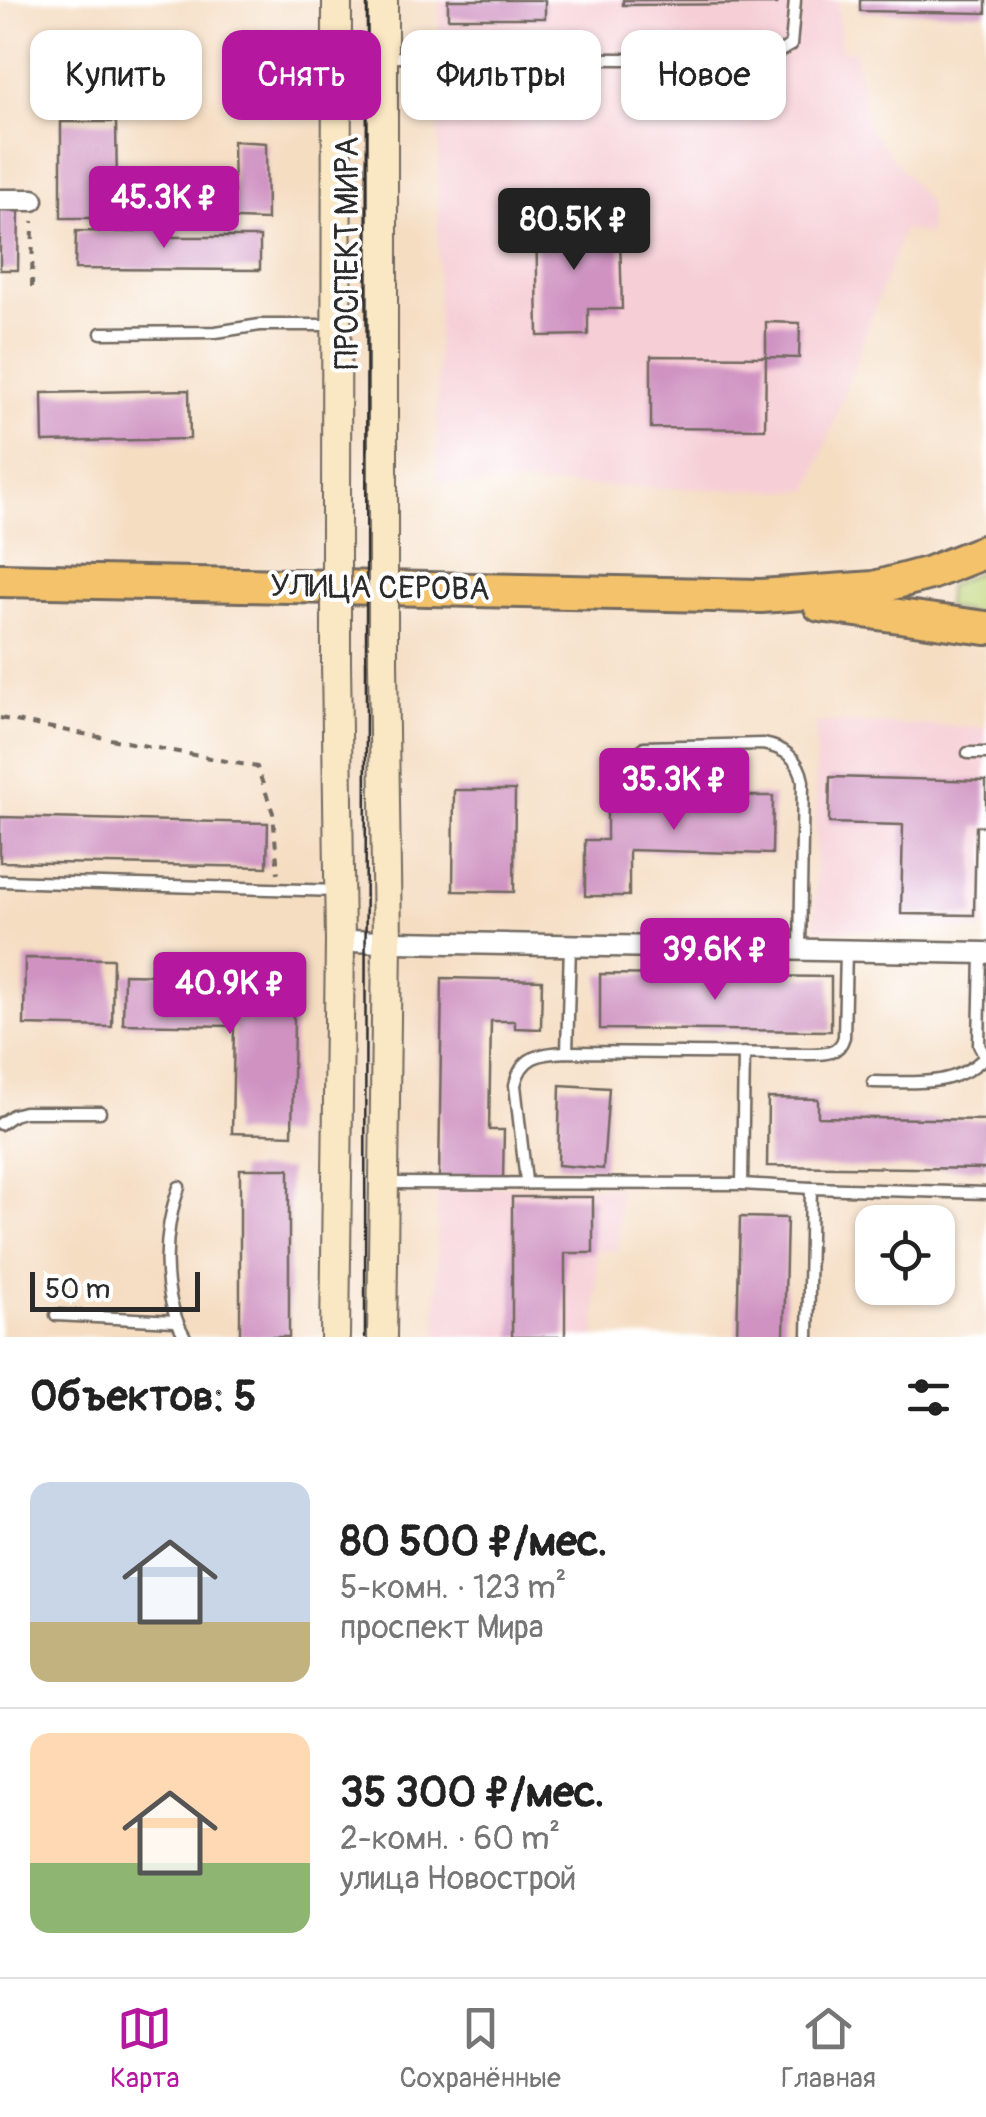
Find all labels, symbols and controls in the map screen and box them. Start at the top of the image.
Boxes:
chip: Купить [30,30,202,120]
chip: Снять [222,30,381,120]
chip: Фильтры [401,30,601,120]
chip: Новое [621,30,786,120]
street label: ПРОСПЕКТ МИРА [328,136,368,370]
pin: 45.3K ₽ [72,166,256,251]
text: 45.3K ₽ [111,178,217,218]
pin: 80.5K ₽ [482,188,666,273]
text: 80.5K ₽ [520,200,628,240]
street label: УЛИЦА СЕРОВА [270,566,490,610]
pin: 35.3K ₽ [582,748,766,833]
text: 35.3K ₽ [621,760,727,800]
pin: 39.6K ₽ [623,918,807,1003]
text: 39.6K ₽ [662,930,768,970]
pin: 40.9K ₽ [138,952,322,1037]
text: 40.9K ₽ [175,964,285,1004]
map controls [855,1205,955,1305]
button: locate [855,1205,955,1305]
scale bar [30,1267,200,1312]
text: 50 m [45,1272,110,1307]
icon: filters [901,1370,956,1425]
text: Объектов: 5 [30,1371,257,1423]
text: 80 500 ₽/мес. [340,1516,607,1568]
icon: home [110,1522,230,1642]
text: 5-комн. · 123 m² [340,1568,567,1608]
text: проспект Мира [340,1608,544,1648]
text: 35 300 ₽/мес. [340,1767,604,1819]
icon: home [110,1773,230,1893]
text: 2-комн. · 60 m² [340,1819,560,1859]
text: улица Новострой [340,1859,576,1899]
tab: Карта [110,2001,179,2096]
tab: Сохранённые [399,2001,561,2096]
tab: Главная [781,2001,876,2096]

